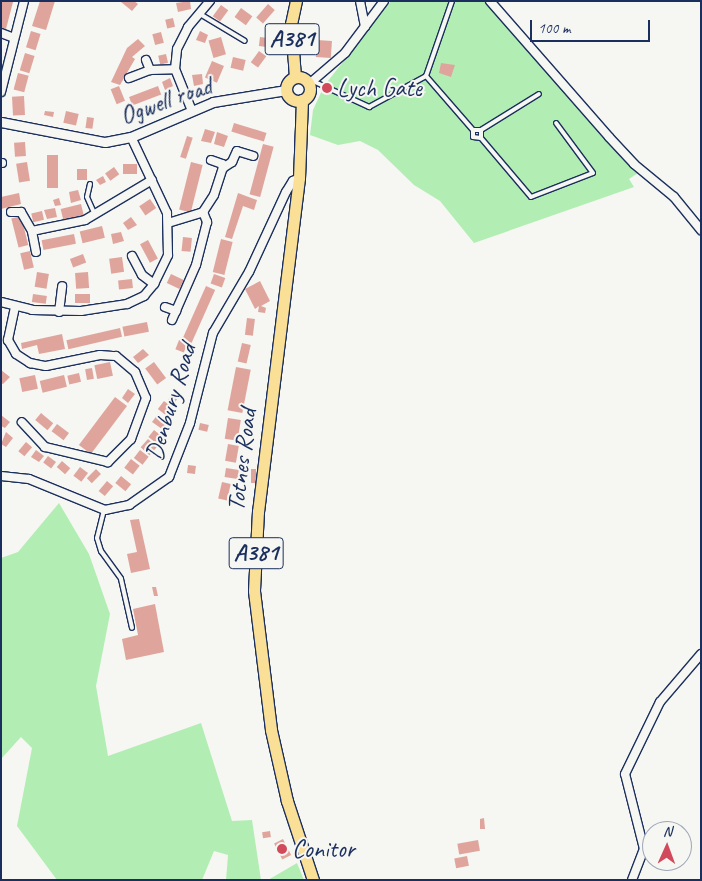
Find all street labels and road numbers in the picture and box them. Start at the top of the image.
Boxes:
road number: A381 [264,18,320,60]
street label: Ogwell road [116,71,216,131]
street label: Denbury Road [139,340,203,464]
street label: Totnes Road [221,408,263,512]
road number: A381 [228,532,284,574]

